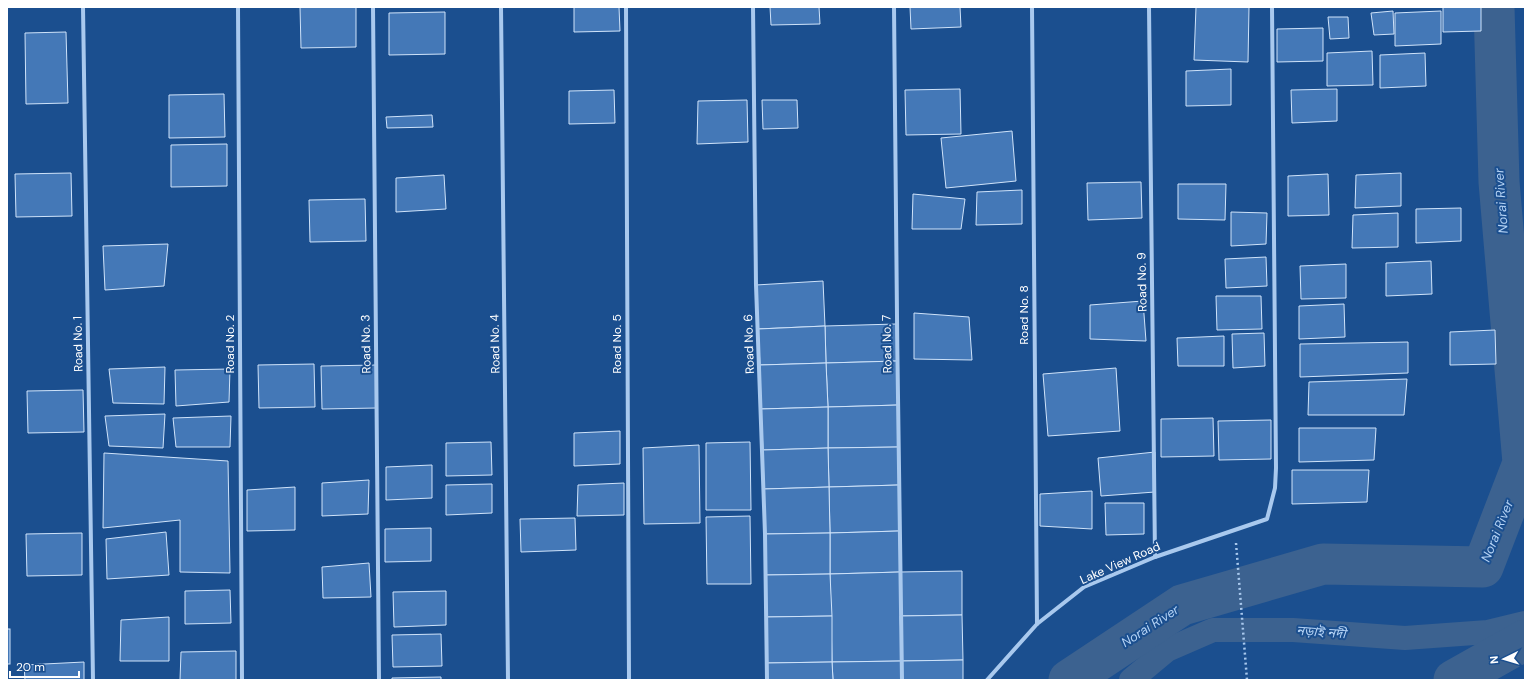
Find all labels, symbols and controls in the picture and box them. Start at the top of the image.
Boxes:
water label: Norai River [1490,167,1512,234]
street label: Road No. 9 [1133,252,1151,312]
street label: Road No. 8 [1016,285,1032,345]
street label: Road No. 2 [222,314,238,374]
street label: Road No. 3 [357,314,375,374]
street label: Road No. 4 [486,314,504,374]
street label: Road No. 5 [609,314,625,374]
street label: Road No. 6 [740,314,758,374]
street label: Road No. 7 [878,315,896,373]
street label: Road No. 1 [70,316,86,372]
water label: Norai River [1477,496,1518,565]
street label: Lake View Road [1077,538,1163,588]
water label: Norai River [1118,600,1183,651]
water label: নড়াই নদী [1296,622,1349,642]
north arrow [1484,639,1524,679]
scale bar [10,653,79,679]
text: N [1487,655,1501,664]
text: 20 m [16,659,45,675]

